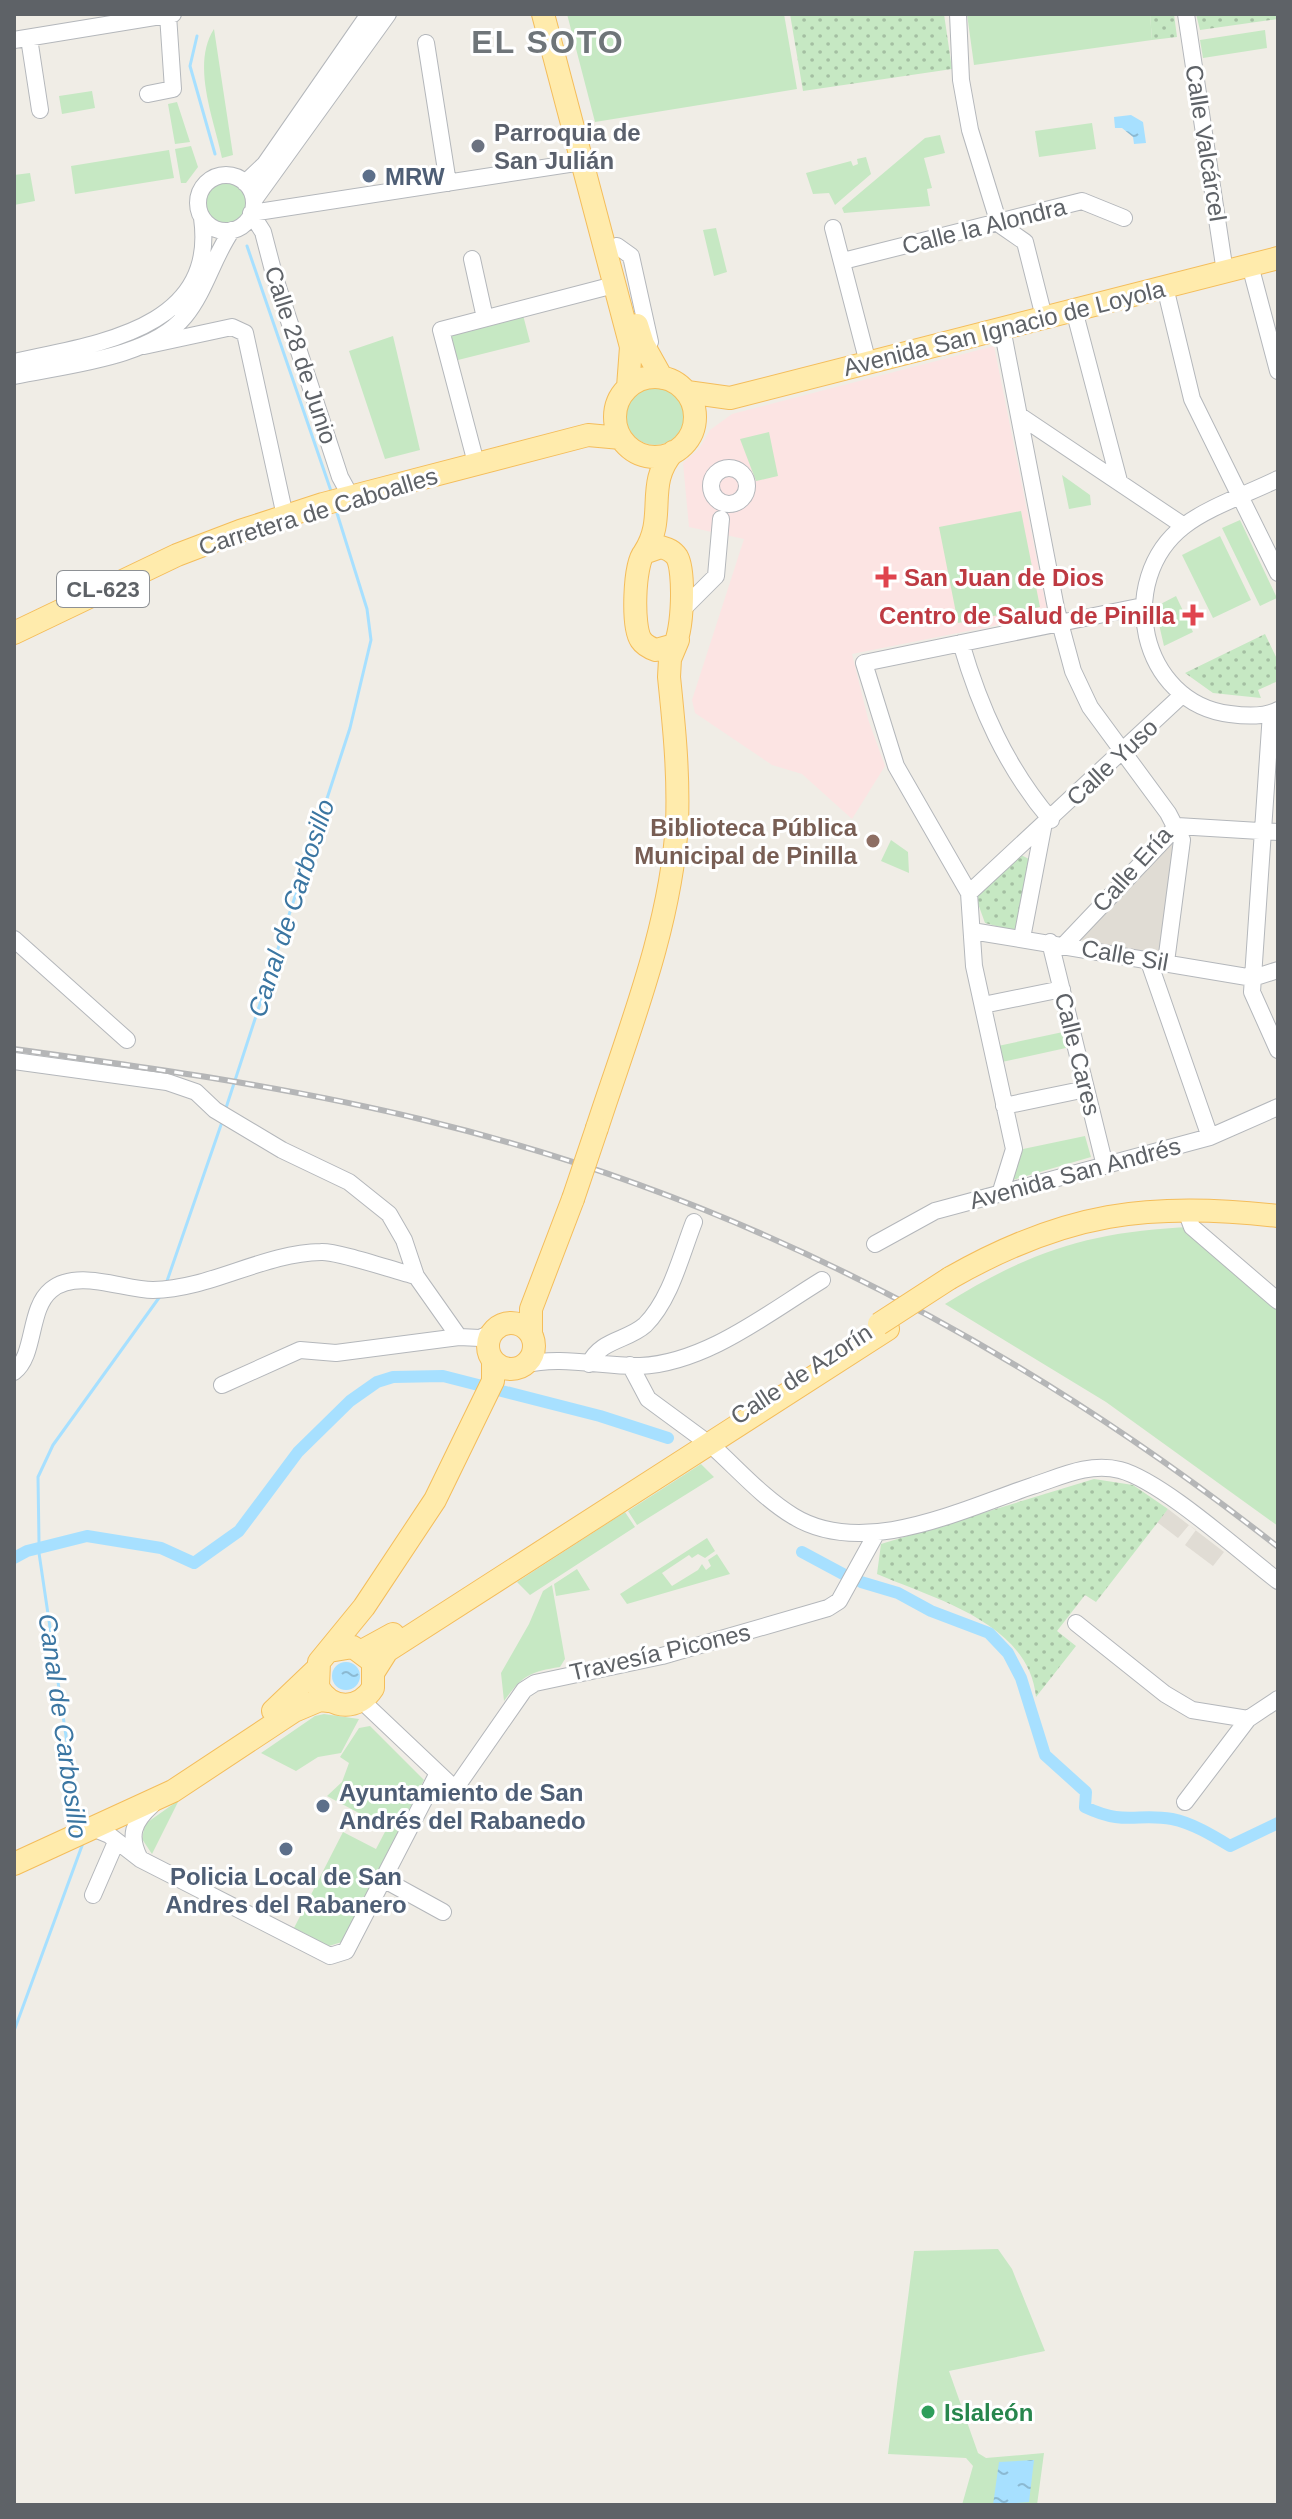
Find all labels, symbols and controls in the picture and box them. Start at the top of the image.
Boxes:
district label: EL SOTO [471,24,625,60]
street label: Calle Valcárcel [1180,63,1232,223]
place label: Parroquia de San Julián [494,119,641,174]
marker: Parroquia de San Julián [469,137,487,155]
place label: MRW [385,163,445,190]
marker: MRW [360,167,378,185]
street label: Calle la Alondra [899,192,1069,259]
street label: Calle 28 de Junio [260,263,342,447]
street label: Avenida San Ignacio de Loyola [840,275,1168,381]
street label: Carretera de Caboalles [195,462,441,560]
place label: San Juan de Dios [904,564,1104,591]
marker: San Juan de Dios [875,566,897,588]
road number: CL-623 [57,571,149,607]
place label: Centro de Salud de Pinilla [879,602,1176,629]
marker: Centro de Salud de Pinilla [1182,604,1204,626]
street label: Calle Yuso [1061,713,1163,811]
water label: Canal de Carbosillo [242,795,340,1021]
place label: Biblioteca Pública Municipal de Pinilla [634,814,858,869]
street label: Calle Ería [1087,820,1178,917]
marker: Biblioteca Pública Municipal de Pinilla [864,832,882,850]
street label: Calle Sil [1079,934,1171,976]
street label: Calle Cares [1050,990,1106,1118]
street label: Avenida San Andrés [967,1132,1183,1214]
street label: Calle de Azorín [725,1318,877,1430]
water label: Canal de Carbosillo [32,1612,94,1840]
street label: Travesía Picones [567,1618,753,1686]
place label: Ayuntamiento de San Andrés del Rabanedo [339,1779,586,1834]
marker: Ayuntamiento de San Andrés del Rabanedo [314,1797,332,1815]
marker: Policia Local de San Andres del Rabanero [277,1840,295,1858]
place label: Policia Local de San Andres del Rabanero [165,1863,407,1918]
place label: Islaleón [944,2399,1033,2426]
marker: Islaleón [919,2403,937,2421]

